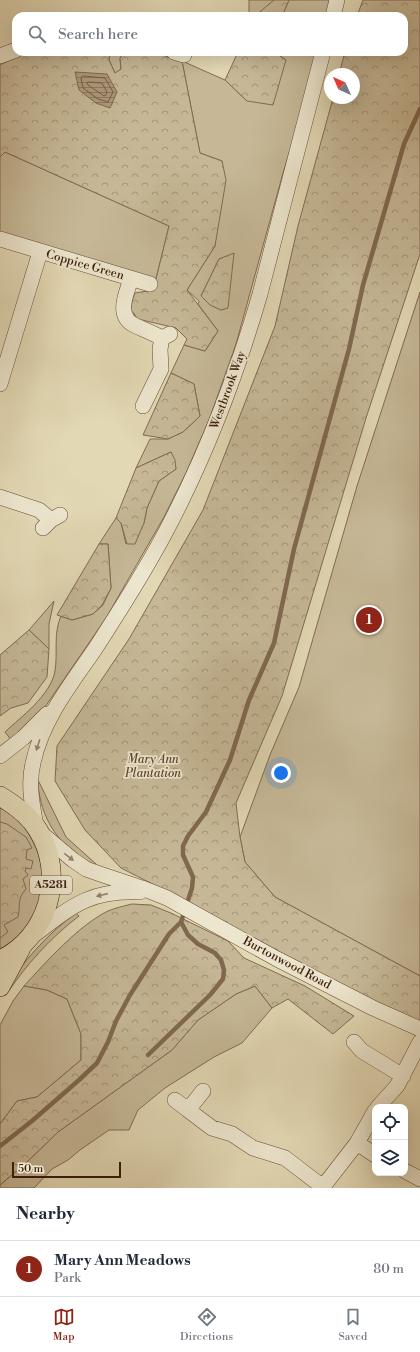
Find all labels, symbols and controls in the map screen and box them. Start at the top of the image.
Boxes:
search box [12,12,408,56]
icon: search [26,23,48,45]
text: Search here [58,25,138,44]
north arrow [324,68,360,104]
street label: Coppice Green [44,247,126,283]
street label: Westbrook Way [207,349,249,432]
pin: 1 [356,605,382,635]
one-way arrow [35,739,41,751]
park label: Mary Ann Plantation [124,752,181,781]
your location [271,763,291,783]
one-way arrow [63,853,74,862]
road number: A5281 [30,876,72,894]
one-way arrow [96,892,108,898]
street label: Burtonwood Road [240,933,334,993]
map controls [372,1104,408,1176]
button: locate [372,1104,408,1140]
button: layers [372,1140,408,1176]
scale bar [12,1160,121,1179]
text: 50 m [18,1162,43,1176]
text: Nearby [16,1203,75,1225]
text: Mary Ann Meadows [54,1251,191,1270]
text: 1 [26,1261,32,1277]
text: 80 m [373,1261,404,1277]
text: Park [54,1270,81,1286]
tab: Map [53,1306,75,1344]
tab: Directions [180,1306,233,1344]
tab: Saved [338,1306,367,1344]

